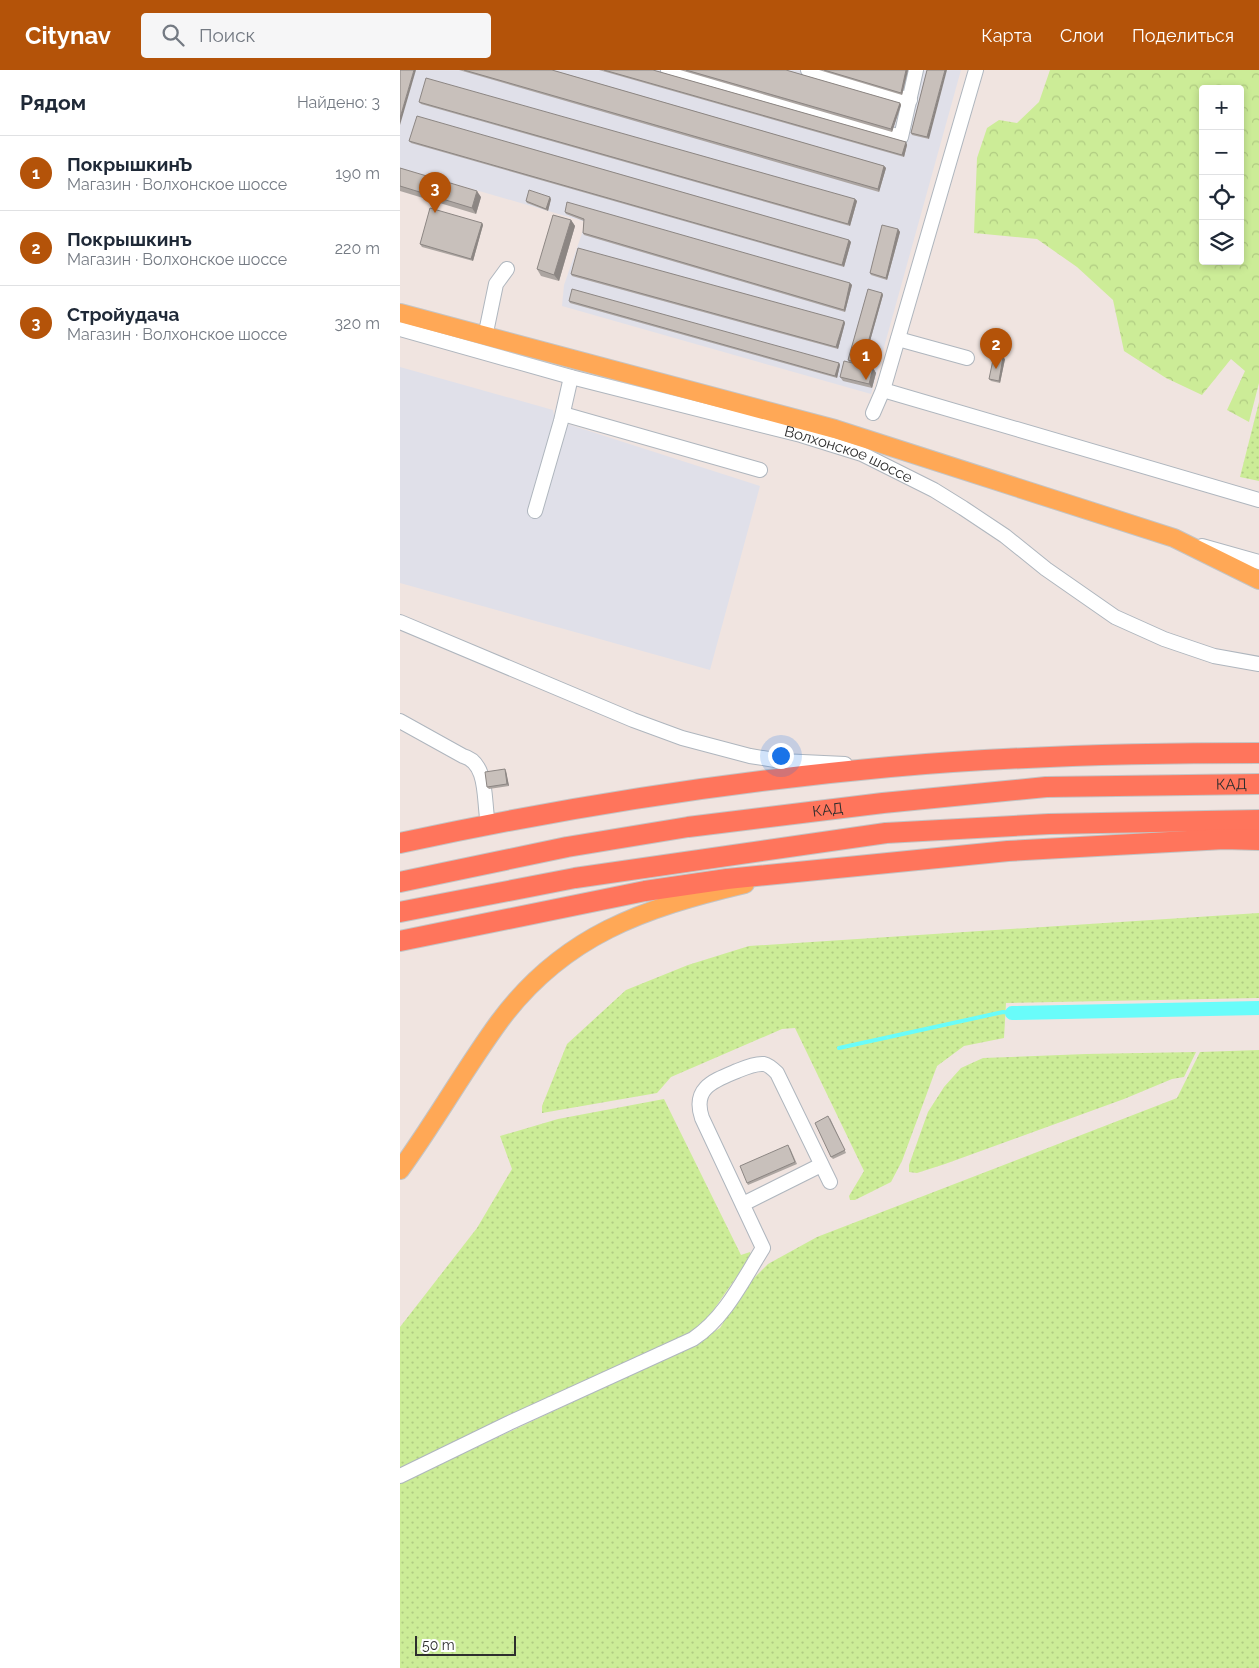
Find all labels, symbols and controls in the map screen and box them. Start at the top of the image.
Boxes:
search box [141,13,491,58]
text: Citynav [25,21,111,50]
icon: search [159,21,187,49]
text: Поиск [199,24,255,46]
text: Карта [981,25,1032,46]
text: Слои [1060,25,1104,46]
text: Поделиться [1132,25,1234,46]
map controls [1199,85,1244,265]
button: + [1199,85,1244,130]
text: Рядом [20,90,86,115]
text: Найдено: 3 [297,93,380,112]
button: − [1199,130,1244,175]
text: ПокрышкинЪ [67,153,192,175]
text: 1 [32,164,40,183]
text: 190 m [335,164,380,183]
pin: 3 [419,172,451,213]
text: Магазин · Волхонское шоссе [67,175,287,194]
button: locate [1199,175,1244,220]
button: layers [1199,220,1244,265]
text: Покрышкинъ [67,228,192,250]
text: 2 [31,239,41,258]
text: 220 m [335,239,380,258]
text: Магазин · Волхонское шоссе [67,250,287,269]
text: Стройудача [67,303,179,325]
text: 3 [32,314,40,333]
text: 320 m [335,314,380,333]
text: Магазин · Волхонское шоссе [67,325,287,344]
pin: 2 [980,328,1012,369]
pin: 1 [850,339,882,380]
street label: Волхонское шоссе [782,422,916,487]
your location [768,743,794,769]
street label: КАД [1216,775,1247,794]
street label: КАД [811,799,844,821]
scale bar [415,1633,516,1656]
text: 50 m [422,1637,455,1653]

